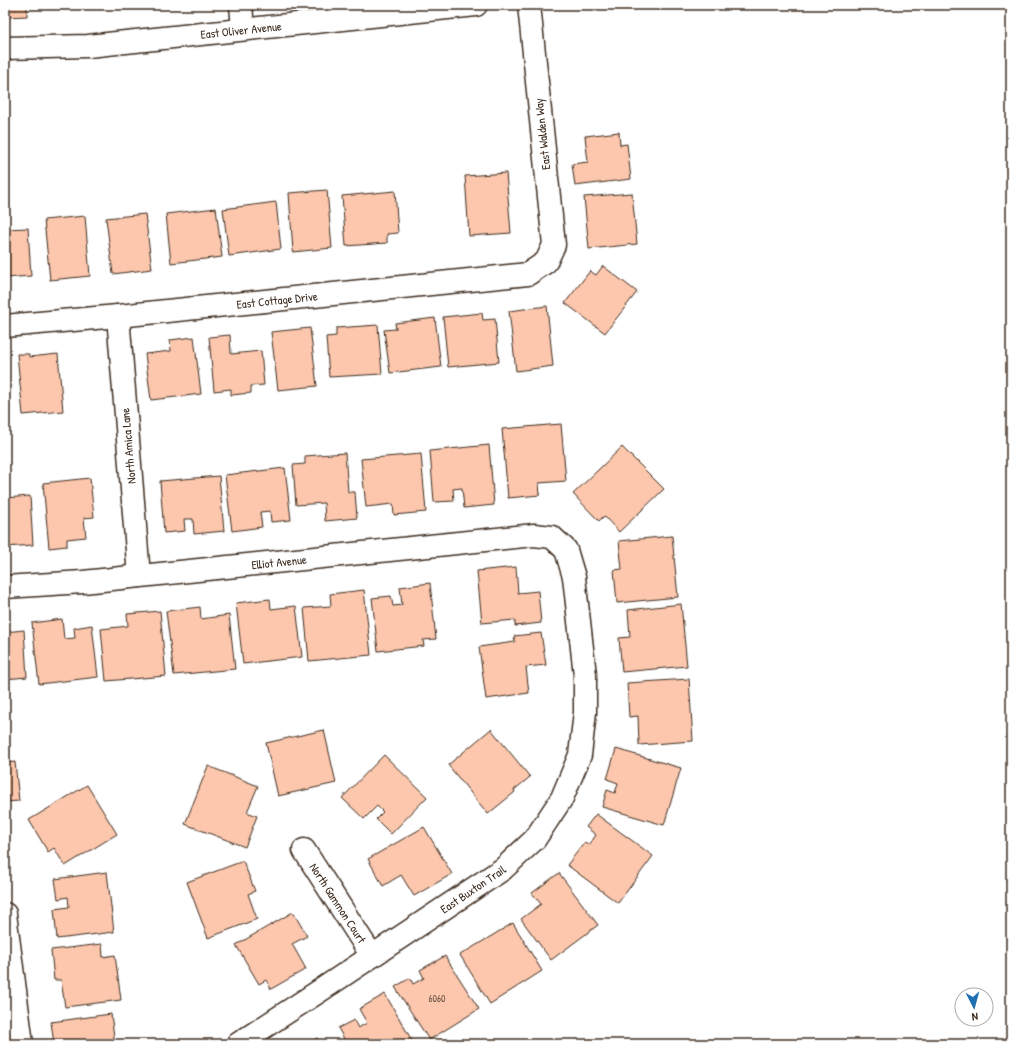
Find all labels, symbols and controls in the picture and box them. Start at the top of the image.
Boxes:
street label: East Oliver Avenue [200,17,283,43]
street label: East Walden Way [530,97,554,171]
street label: East Cottage Drive [236,287,319,313]
street label: North Amica Lane [116,407,140,485]
street label: Elliot Avenue [251,551,308,573]
street label: North Gammon Court [306,860,371,947]
street label: East Buxton Trail [437,860,510,917]
north arrow [954,987,994,1027]
house number: 6060 [429,992,446,1005]
text: N [971,1010,979,1024]

